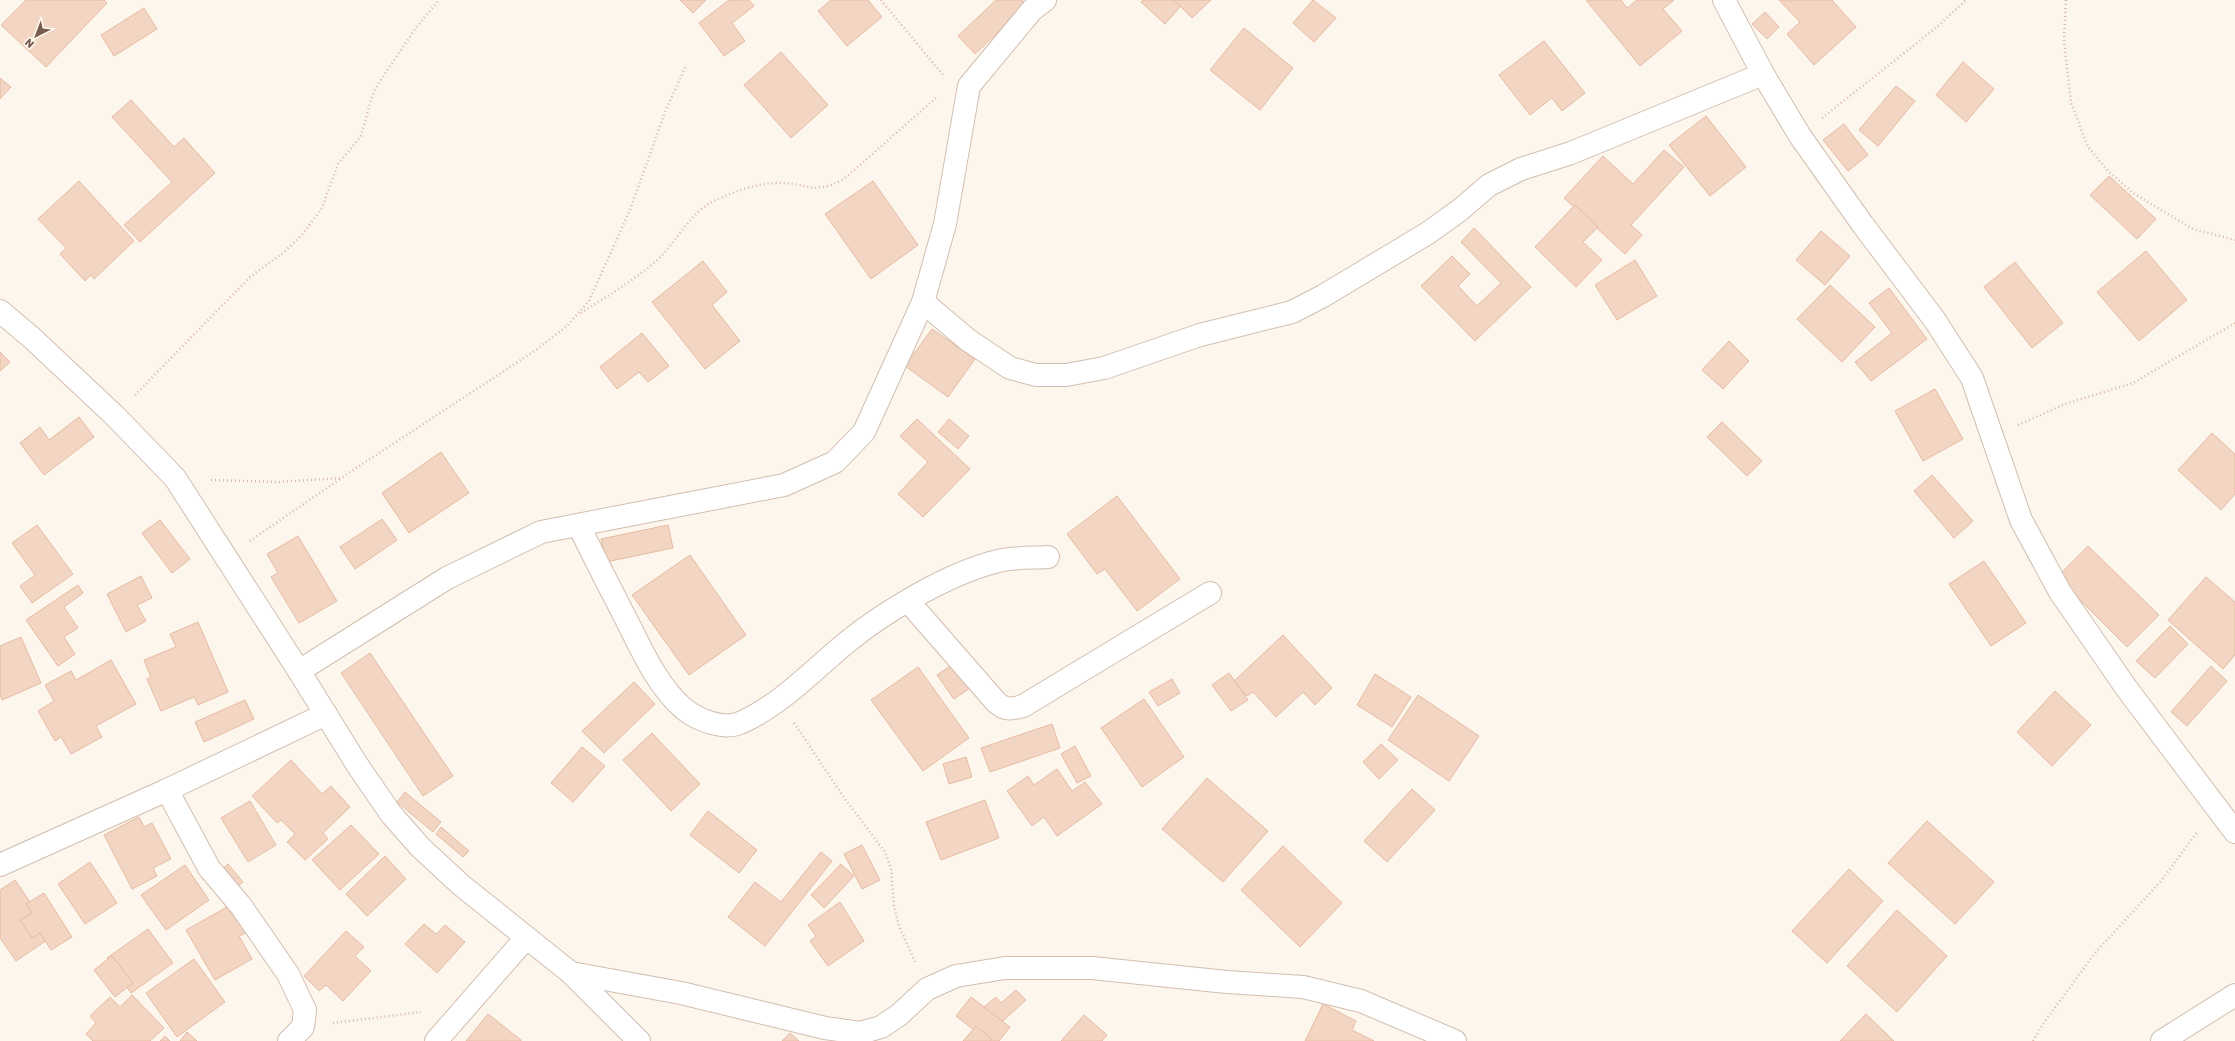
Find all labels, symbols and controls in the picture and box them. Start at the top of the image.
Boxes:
north arrow [16,16,56,56]
text: N [22,36,37,51]

